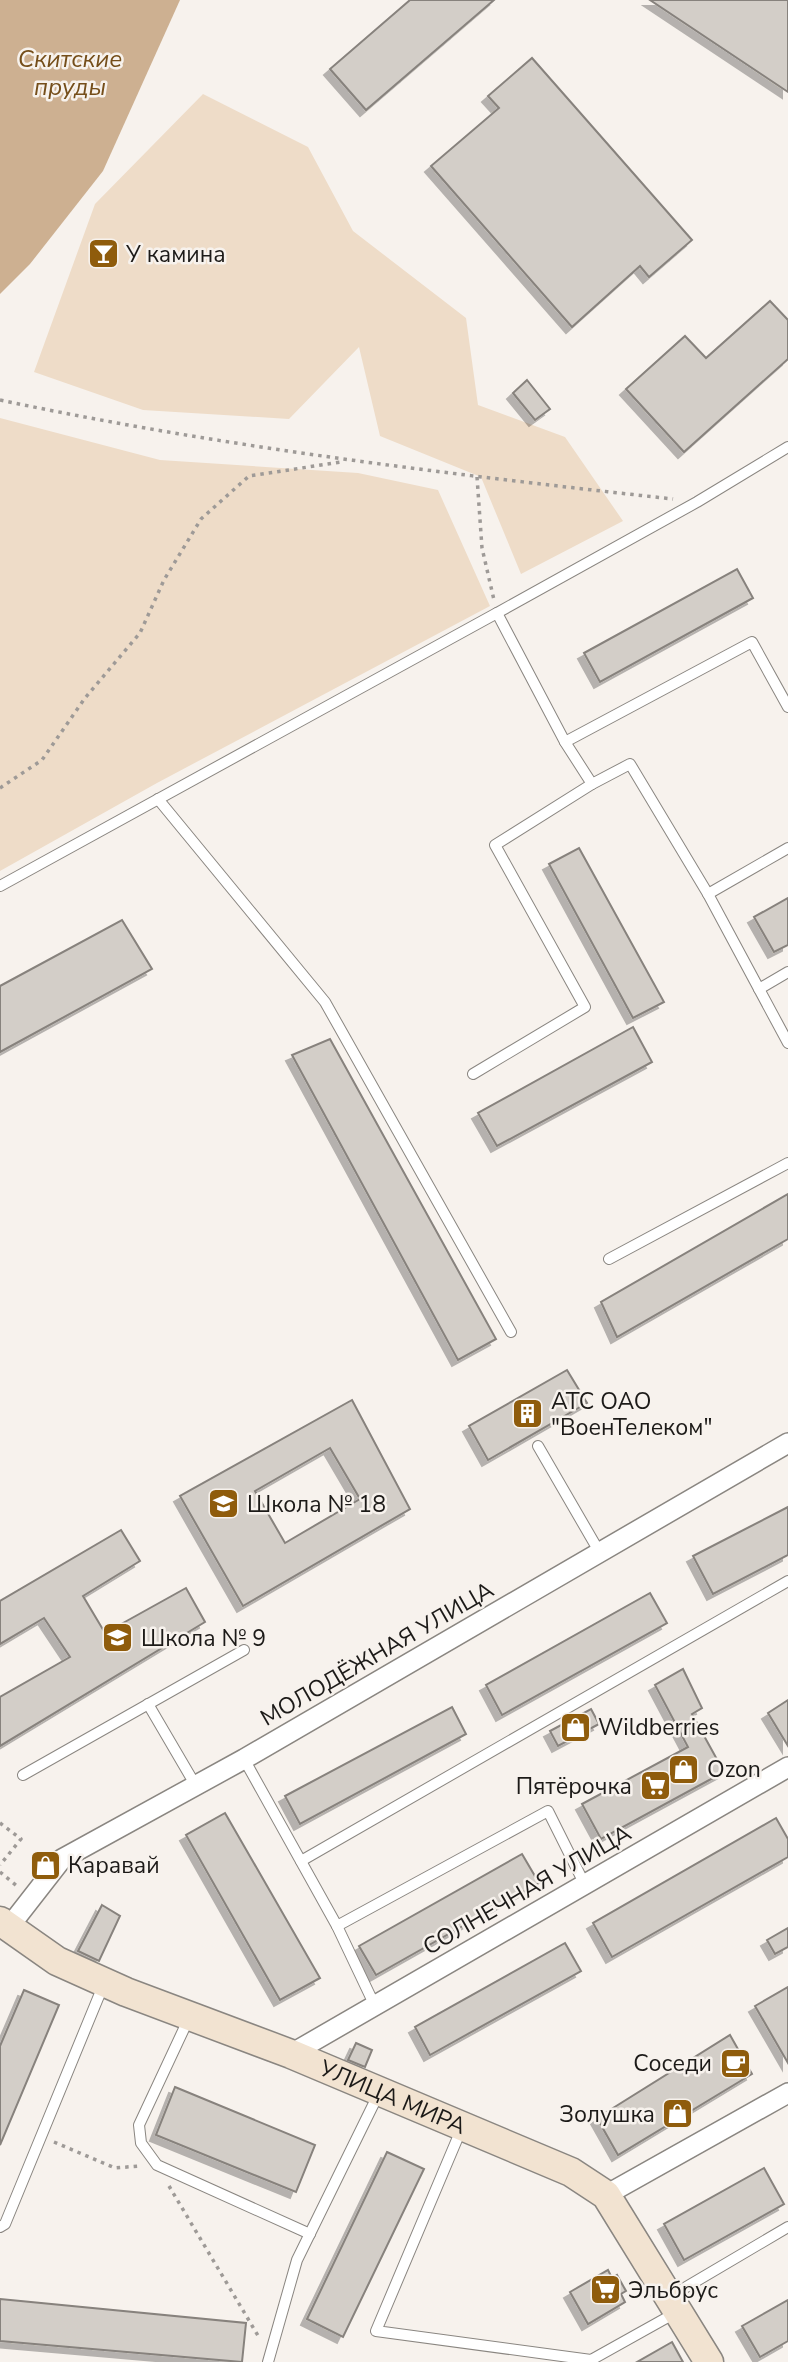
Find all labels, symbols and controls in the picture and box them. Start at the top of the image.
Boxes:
water label: Скитские пруды [18,43,122,103]
bar icon: У камина [86,237,120,271]
place label: У камина [125,239,226,270]
place label: АТС ОАО "ВоенТелеком" [551,1386,712,1443]
building icon: АТС ОАО "ВоенТелеком" [511,1397,545,1431]
school or university icon: Школа № 18 [207,1487,241,1521]
place label: Школа № 18 [247,1489,386,1520]
street label: МОЛОДЁЖНАЯ УЛИЦА [255,1574,499,1734]
school or university icon: Школа № 9 [101,1621,135,1655]
place label: Школа № 9 [141,1623,266,1654]
shop icon: Wildberries [558,1710,592,1744]
place label: Wildberries [598,1712,720,1743]
shop icon: Ozon [667,1752,701,1786]
place label: Ozon [707,1754,761,1785]
supermarket icon: Пятёрочка [638,1769,672,1803]
place label: Пятёрочка [516,1771,632,1802]
street label: СОЛНЕЧНАЯ УЛИЦА [417,1818,637,1962]
shop icon: Каравай [28,1848,62,1882]
place label: Каравай [68,1850,160,1881]
cafe icon: Соседи [718,2046,752,2080]
place label: Соседи [633,2048,712,2079]
street label: УЛИЦА МИРА [314,2052,471,2142]
shop icon: Золушка [661,2097,695,2131]
place label: Золушка [559,2099,655,2130]
supermarket icon: Эльбрус [588,2273,622,2307]
place label: Эльбрус [628,2275,718,2306]

